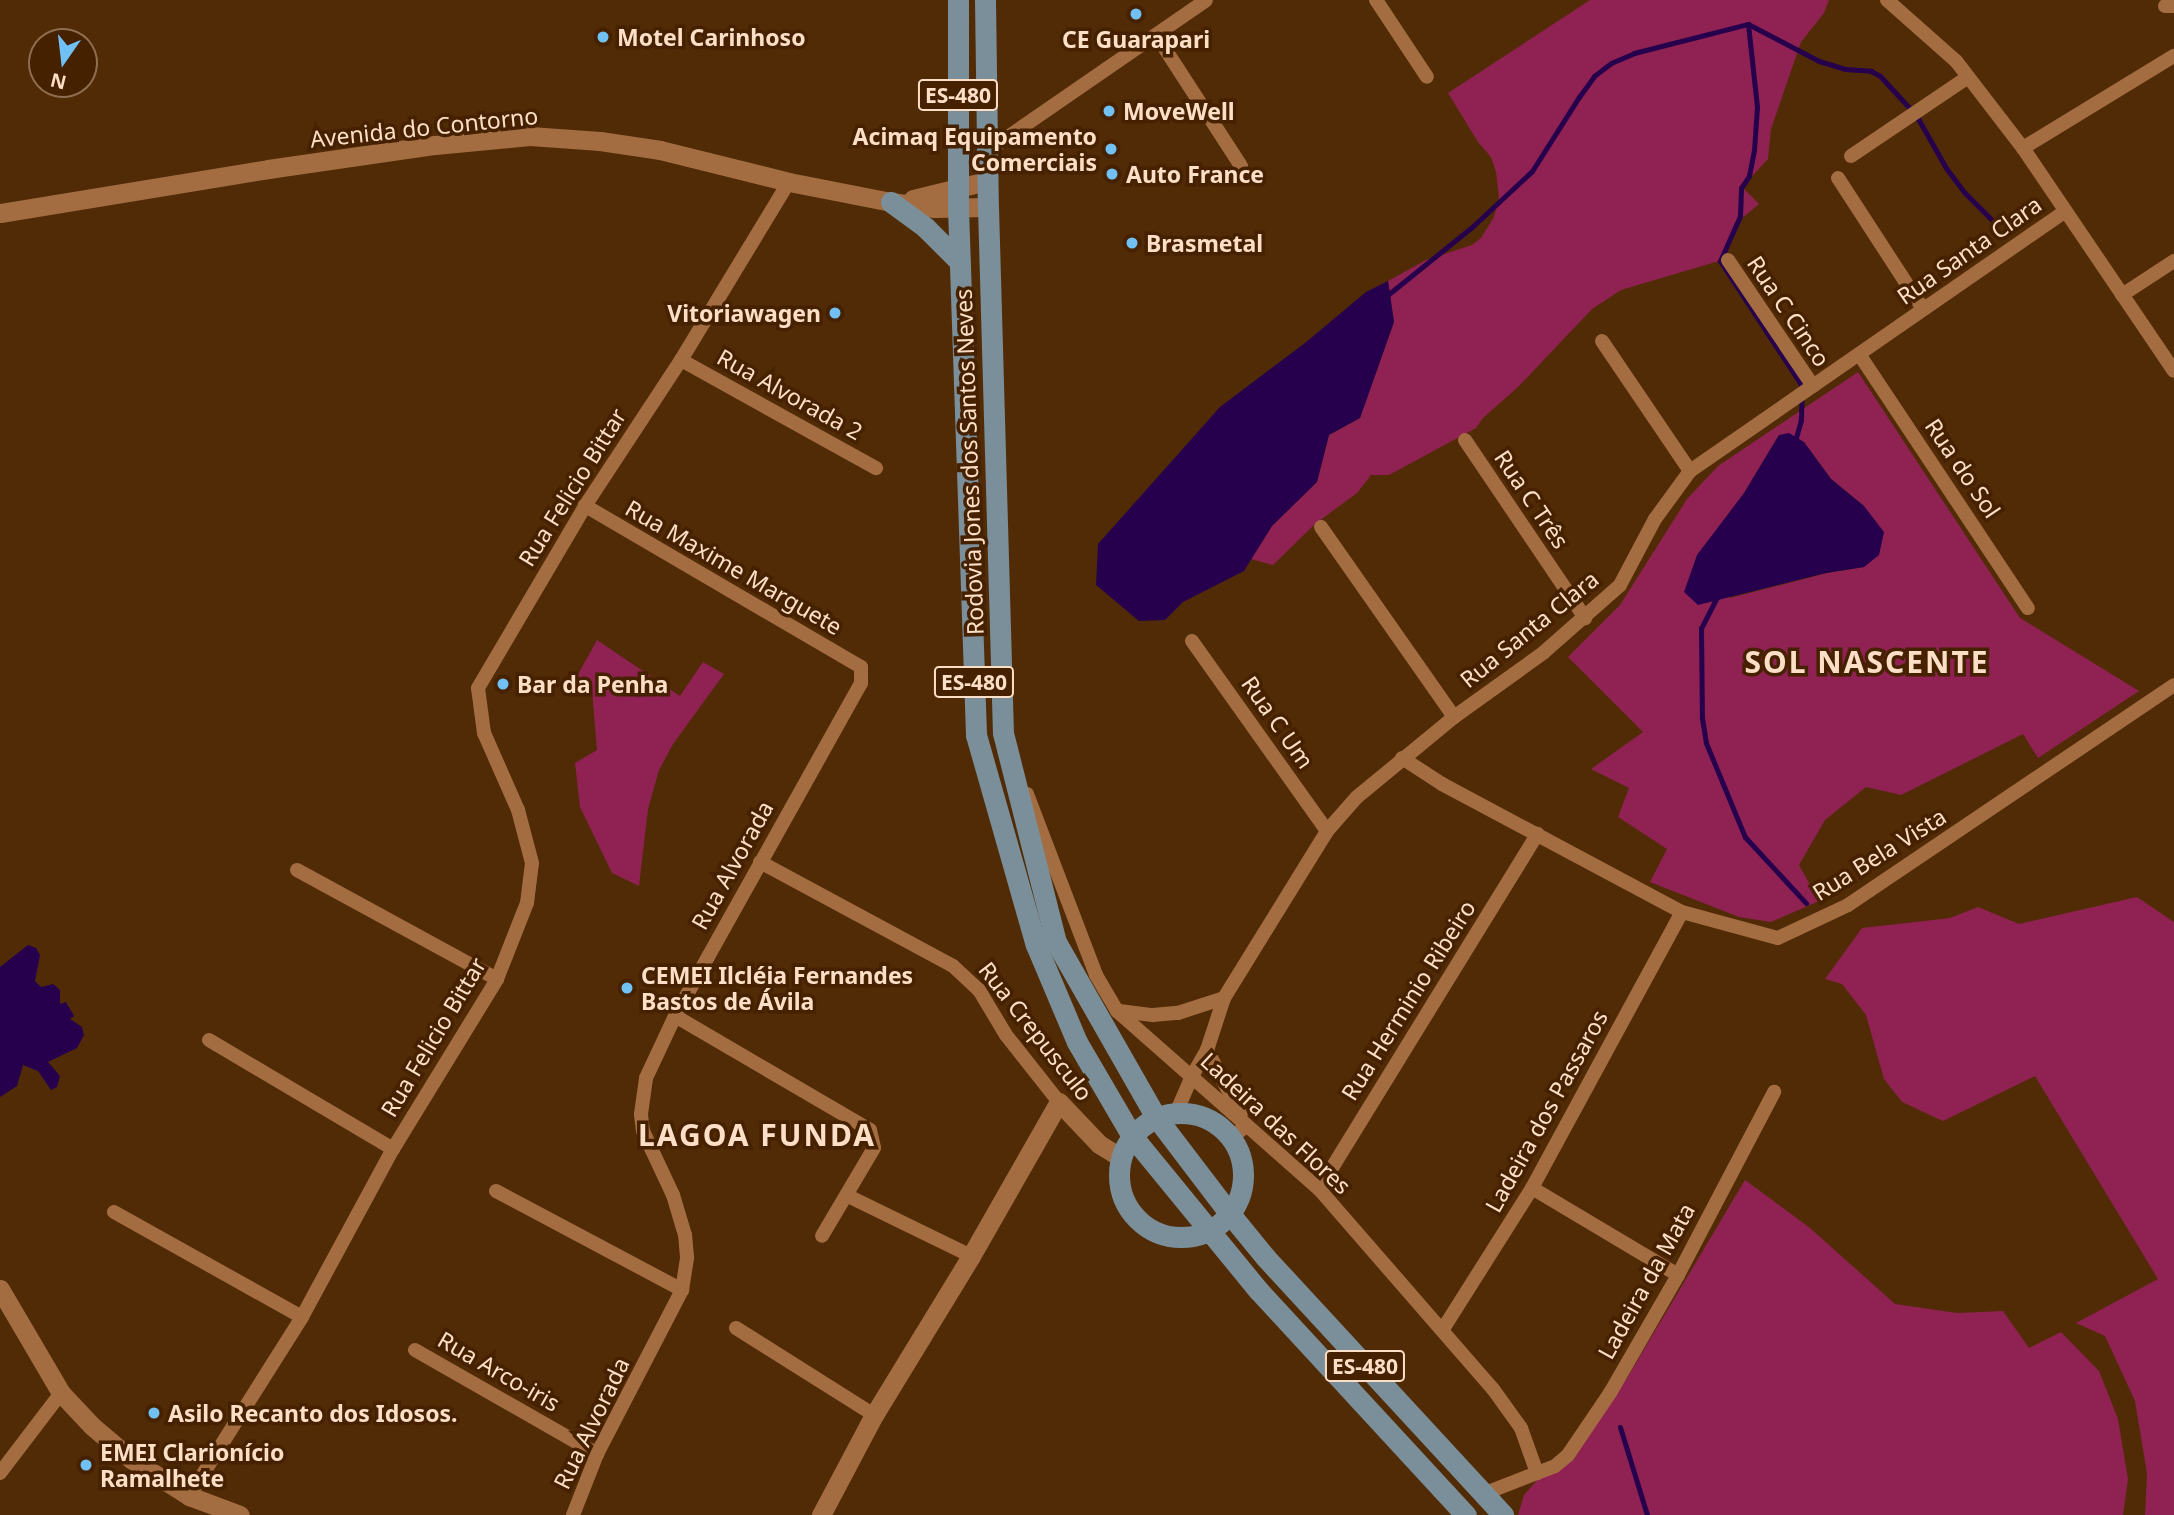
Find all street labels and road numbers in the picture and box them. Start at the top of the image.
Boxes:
road number: ES-480 [918,78,998,112]
street label: Avenida do Contorno [309,101,539,153]
street label: Rua Santa Clara [1892,190,2046,310]
street label: Rua C Cinco [1742,250,1836,372]
street label: Rodovia Jones dos Santos Neves [949,288,989,636]
street label: Rua Alvorada 2 [713,343,867,445]
street label: Rua Felicio Bittar [512,403,632,571]
street label: Rua do Sol [1920,413,2006,523]
street label: Rua C Três [1489,445,1575,553]
street label: Rua Maxime Marguete [621,494,847,640]
street label: Rua Santa Clara [1454,565,1604,693]
road number: ES-480 [934,664,1014,700]
street label: Rua C Um [1236,671,1320,773]
street label: Rua Alvorada [685,796,779,934]
street label: Rua Bela Vista [1807,802,1951,906]
street label: Rua Herminio Ribeiro [1335,895,1481,1105]
street label: Rua Felicio Bittar [375,952,491,1122]
street label: Rua Crepusculo [973,956,1099,1106]
street label: Ladeira dos Passaros [1479,1005,1613,1217]
street label: Ladeira das Flores [1195,1046,1357,1200]
street label: Ladeira da Mata [1592,1198,1700,1364]
street label: Rua Arco-iris [433,1325,565,1417]
road number: ES-480 [1325,1348,1405,1384]
street label: Rua Alvorada [547,1353,635,1493]

